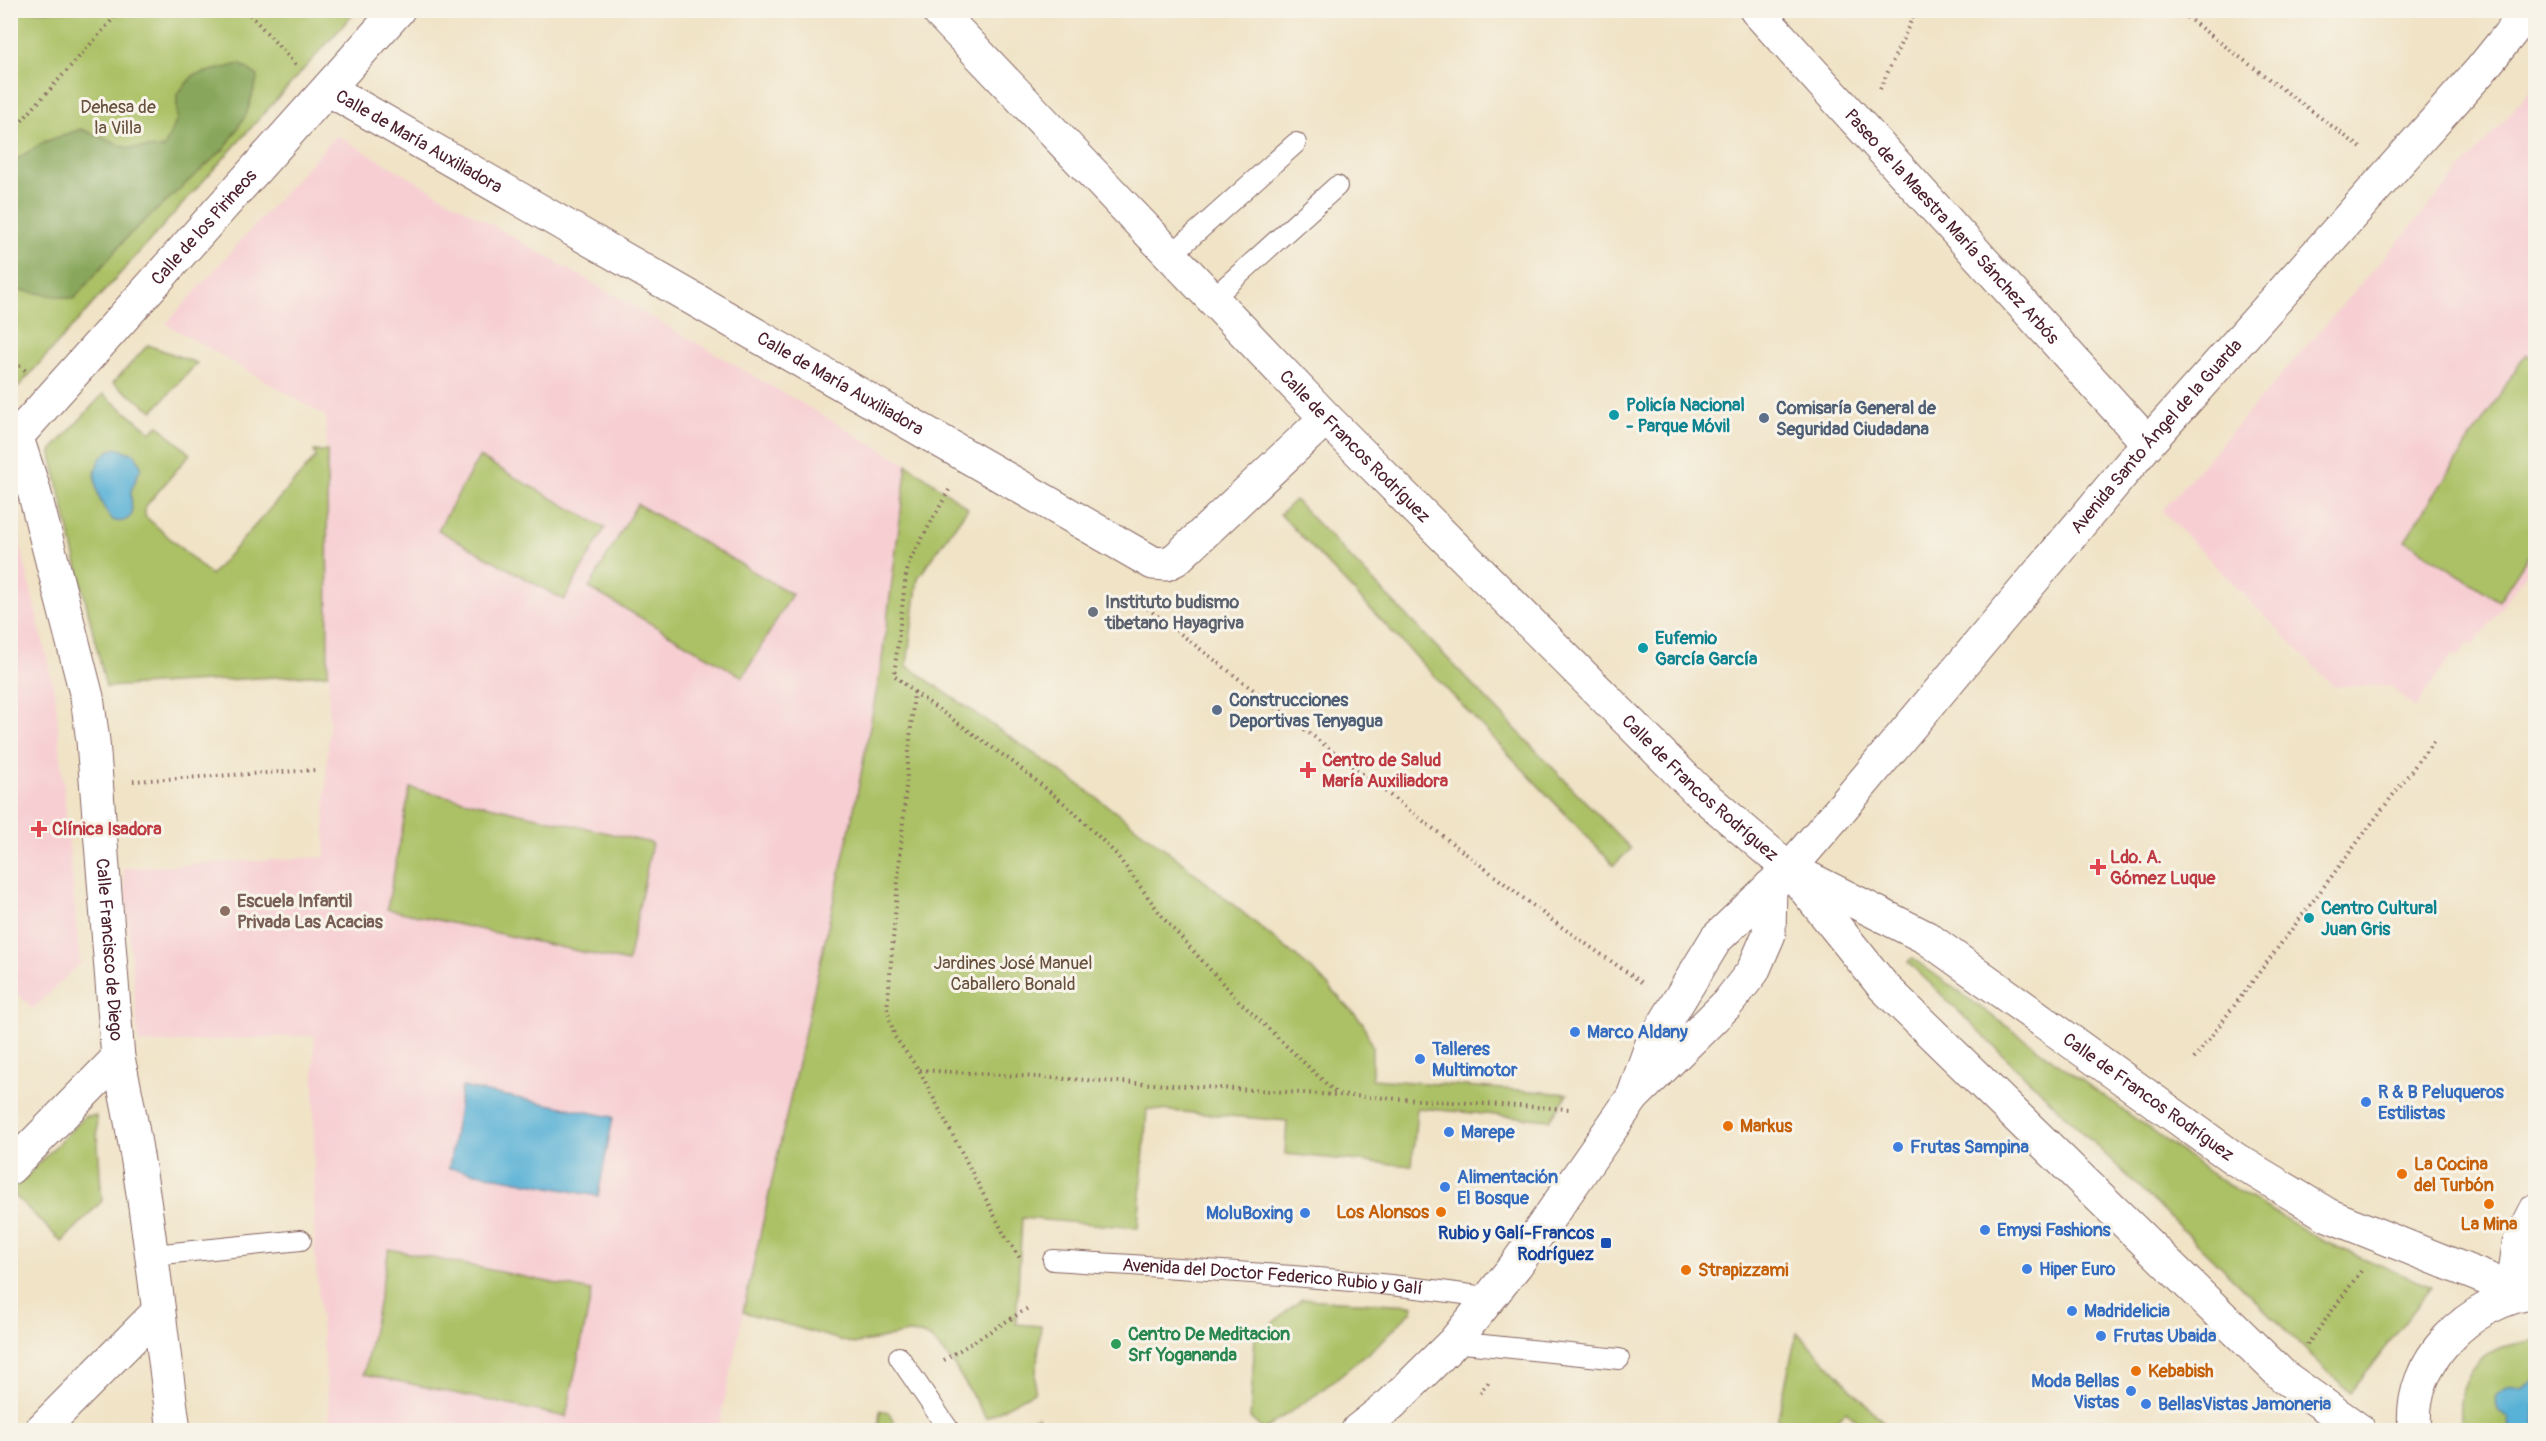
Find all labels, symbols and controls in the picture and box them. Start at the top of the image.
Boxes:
street label: Calle de María Auxiliadora [331,85,506,199]
park label: Dehesa de la Villa [80,96,156,140]
street label: Paseo de la Maestra María Sánchez Arbós [1839,104,2064,349]
street label: Calle de los Pirineos [146,165,262,290]
street label: Calle de María Auxiliadora [753,327,928,441]
street label: Avenida Santo Ángel de la Guarda [2066,334,2247,539]
street label: Calle de Francos Rodríguez [1274,365,1435,528]
place label: Policía Nacional - Parque Móvil [1626,394,1745,438]
place label: Comisaría General de Seguridad Ciudadana [1776,397,1937,441]
marker: Policía Nacional - Parque Móvil [1607,408,1621,422]
marker: Comisaría General de Seguridad Ciudadana [1757,411,1771,425]
place label: Instituto budismo tibetano Hayagriva [1104,591,1245,635]
marker: Instituto budismo tibetano Hayagriva [1086,605,1100,619]
place label: Eufemio García García [1655,627,1758,671]
marker: Eufemio García García [1636,641,1650,655]
place label: Construcciones Deportivas Tenyagua [1229,689,1384,733]
marker: Construcciones Deportivas Tenyagua [1210,703,1224,717]
street label: Calle de Francos Rodríguez [1617,710,1783,867]
place label: Centro de Salud María Auxiliadora [1322,749,1449,793]
marker: Centro de Salud María Auxiliadora [1299,761,1317,779]
place label: Clínica Isadora [52,818,162,841]
marker: Clínica Isadora [30,820,48,838]
place label: Ldo. A. Gómez Luque [2110,846,2217,890]
street label: Calle Francisco de Diego [90,857,128,1042]
marker: Ldo. A. Gómez Luque [2091,860,2105,874]
place label: Escuela Infantil Privada Las Acacias [237,890,384,934]
place label: Centro Cultural Juan Gris [2321,897,2437,941]
marker: Escuela Infantil Privada Las Acacias [218,904,232,918]
marker: Centro Cultural Juan Gris [2302,911,2316,925]
park label: Jardines José Manuel Caballero Bonald [934,952,1092,996]
place label: Marco Aldany [1587,1021,1688,1044]
marker: Marco Aldany [1568,1025,1582,1039]
street label: Calle de Francos Rodríguez [2058,1028,2238,1167]
place label: Talleres Multimotor [1431,1038,1518,1082]
marker: Talleres Multimotor [1413,1052,1427,1066]
place label: R & B Peluqueros Estilistas [2378,1081,2505,1125]
marker: R & B Peluqueros Estilistas [2359,1095,2373,1109]
place label: Markus [1740,1115,1793,1138]
marker: Markus [1721,1119,1735,1133]
place label: Marepe [1461,1121,1516,1144]
marker: Marepe [1442,1125,1456,1139]
place label: Frutas Sampina [1910,1136,2029,1159]
marker: Frutas Sampina [1891,1140,1905,1154]
place label: La Cocina del Turbón [2414,1153,2494,1197]
place label: Alimentación El Bosque [1457,1166,1558,1210]
marker: La Cocina del Turbón [2395,1167,2409,1181]
marker: Alimentación El Bosque [1438,1180,1452,1194]
marker: La Mina [2482,1197,2496,1211]
place label: Los Alonsos [1336,1201,1430,1224]
place label: MoluBoxing [1206,1202,1293,1225]
marker: Los Alonsos [1434,1205,1448,1219]
marker: MoluBoxing [1298,1206,1312,1220]
place label: La Mina [2461,1213,2518,1236]
place label: Emysi Fashions [1997,1219,2111,1242]
place label: Rubio y Galí-Francos Rodríguez [1438,1222,1595,1266]
marker: Emysi Fashions [1978,1223,1992,1237]
marker: Rubio y Galí-Francos Rodríguez [1599,1236,1613,1250]
street label: Avenida del Doctor Federico Rubio y Galí [1122,1254,1424,1301]
place label: Hiper Euro [2039,1258,2116,1281]
place label: Strapizzami [1698,1259,1789,1282]
marker: Hiper Euro [2020,1262,2034,1276]
marker: Strapizzami [1679,1263,1693,1277]
place label: Madridelicia [2084,1300,2170,1323]
marker: Madridelicia [2065,1304,2079,1318]
place label: Centro De Meditacion Srf Yogananda [1128,1323,1290,1367]
place label: Frutas Ubaida [2113,1325,2217,1348]
marker: Frutas Ubaida [2094,1329,2108,1343]
marker: Centro De Meditacion Srf Yogananda [1109,1337,1123,1351]
place label: Kebabish [2148,1360,2214,1383]
marker: Kebabish [2129,1364,2143,1378]
place label: Moda Bellas Vistas [2031,1370,2120,1414]
marker: Moda Bellas Vistas [2124,1384,2138,1398]
place label: BellasVistas Jamoneria [2158,1393,2332,1416]
marker: BellasVistas Jamoneria [2139,1397,2153,1411]

